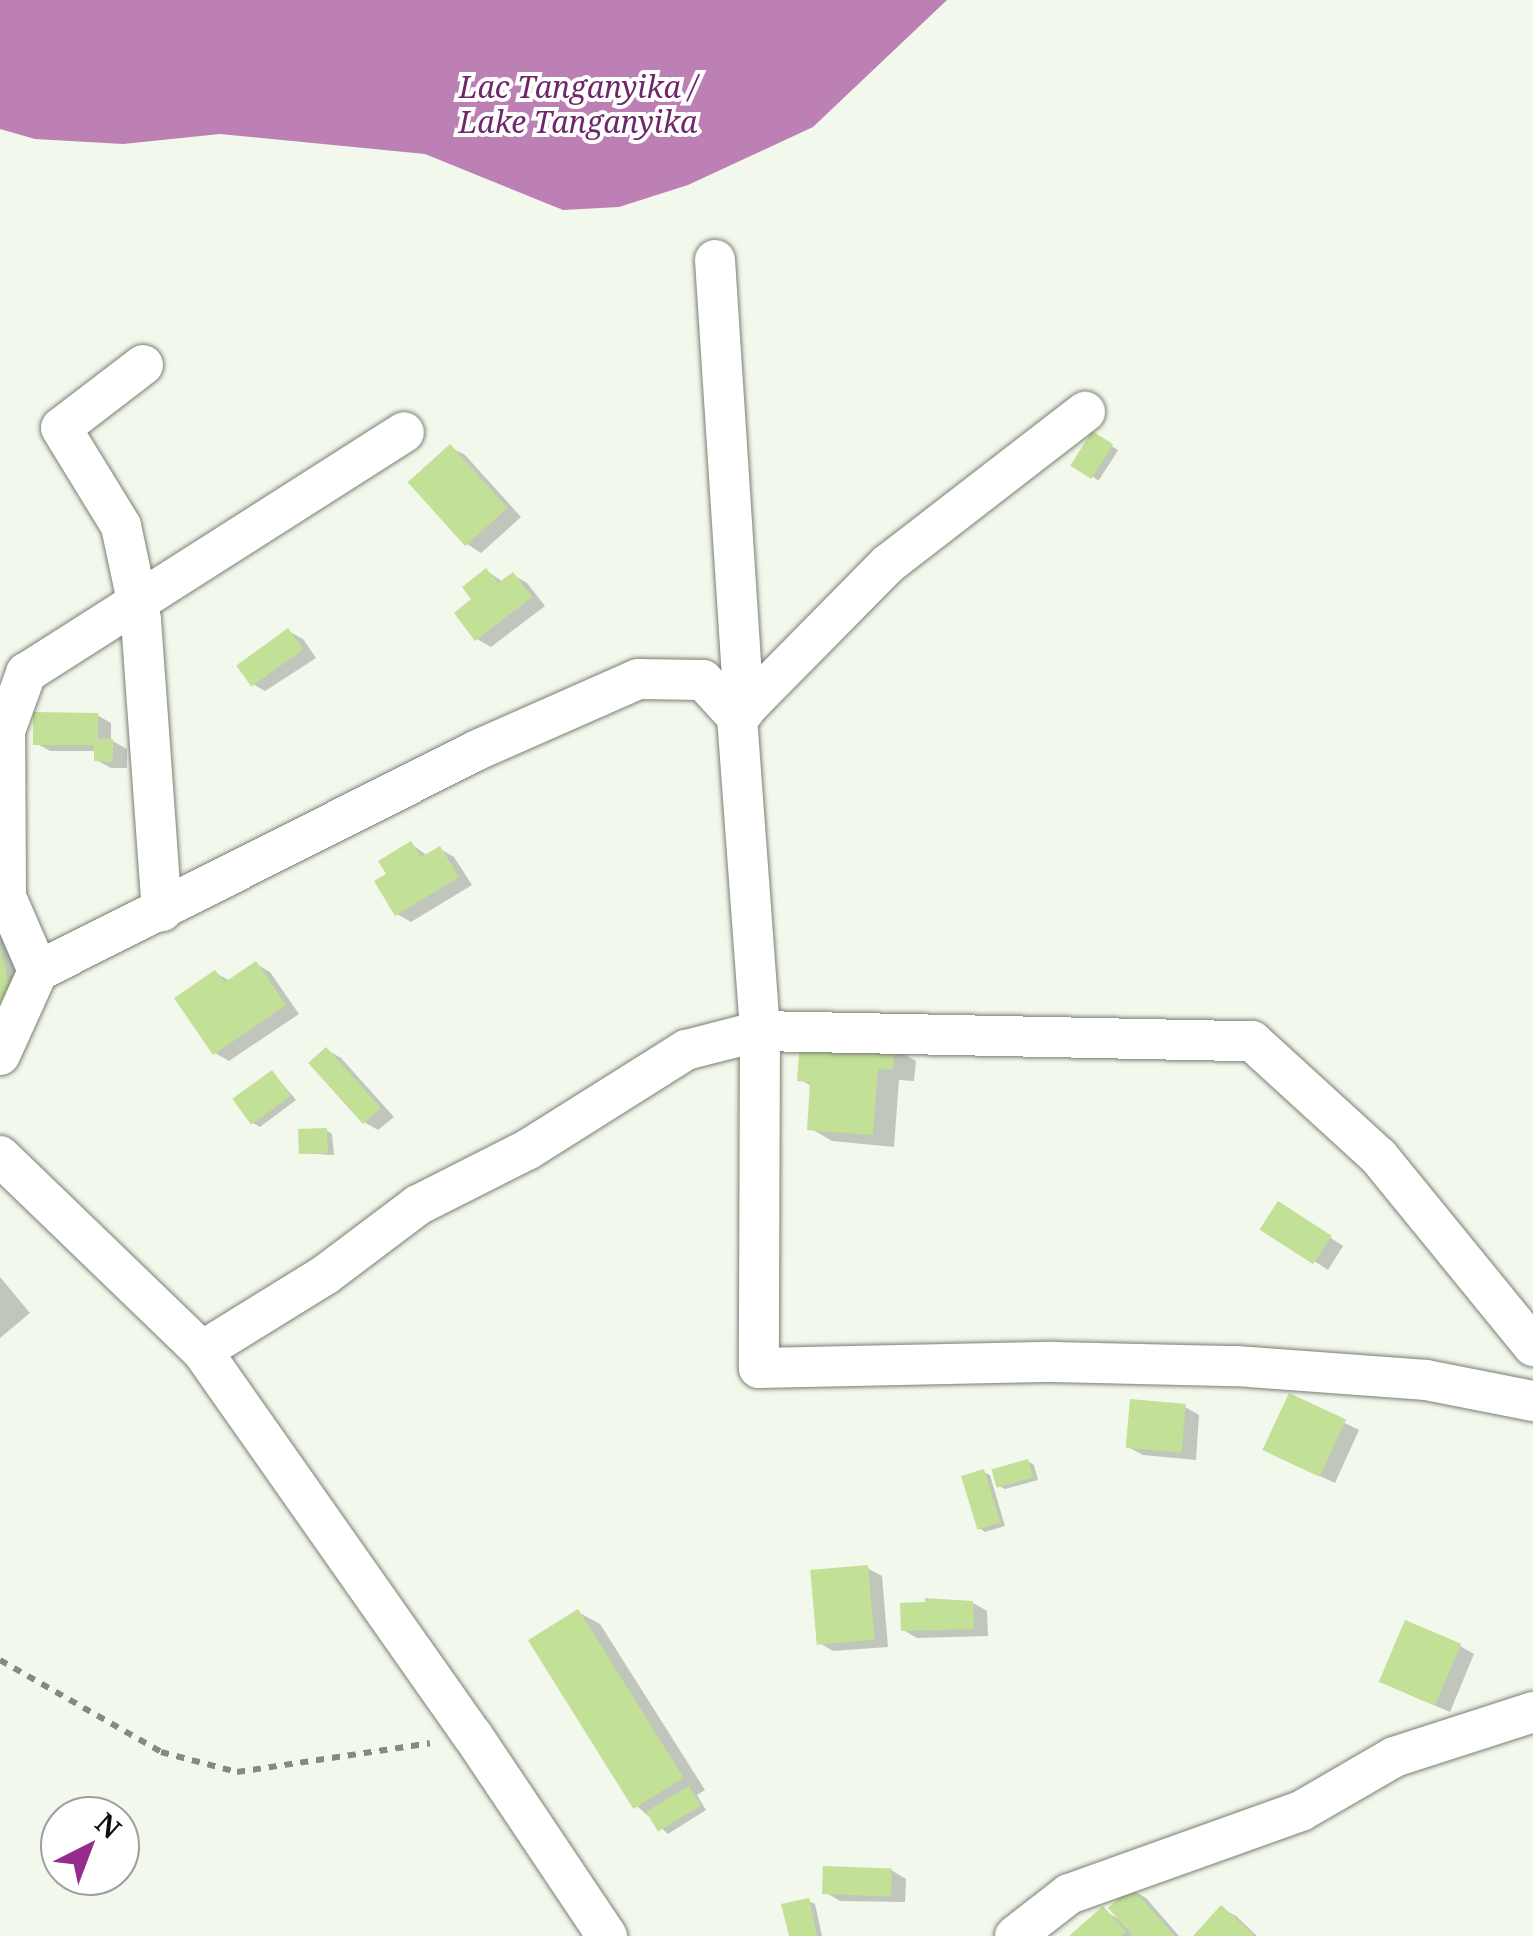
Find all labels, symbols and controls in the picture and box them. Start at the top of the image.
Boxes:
water label: Lac Tanganyika / Lake Tanganyika [459,69,697,140]
north arrow [40,1796,140,1896]
text: N [88,1804,130,1847]

